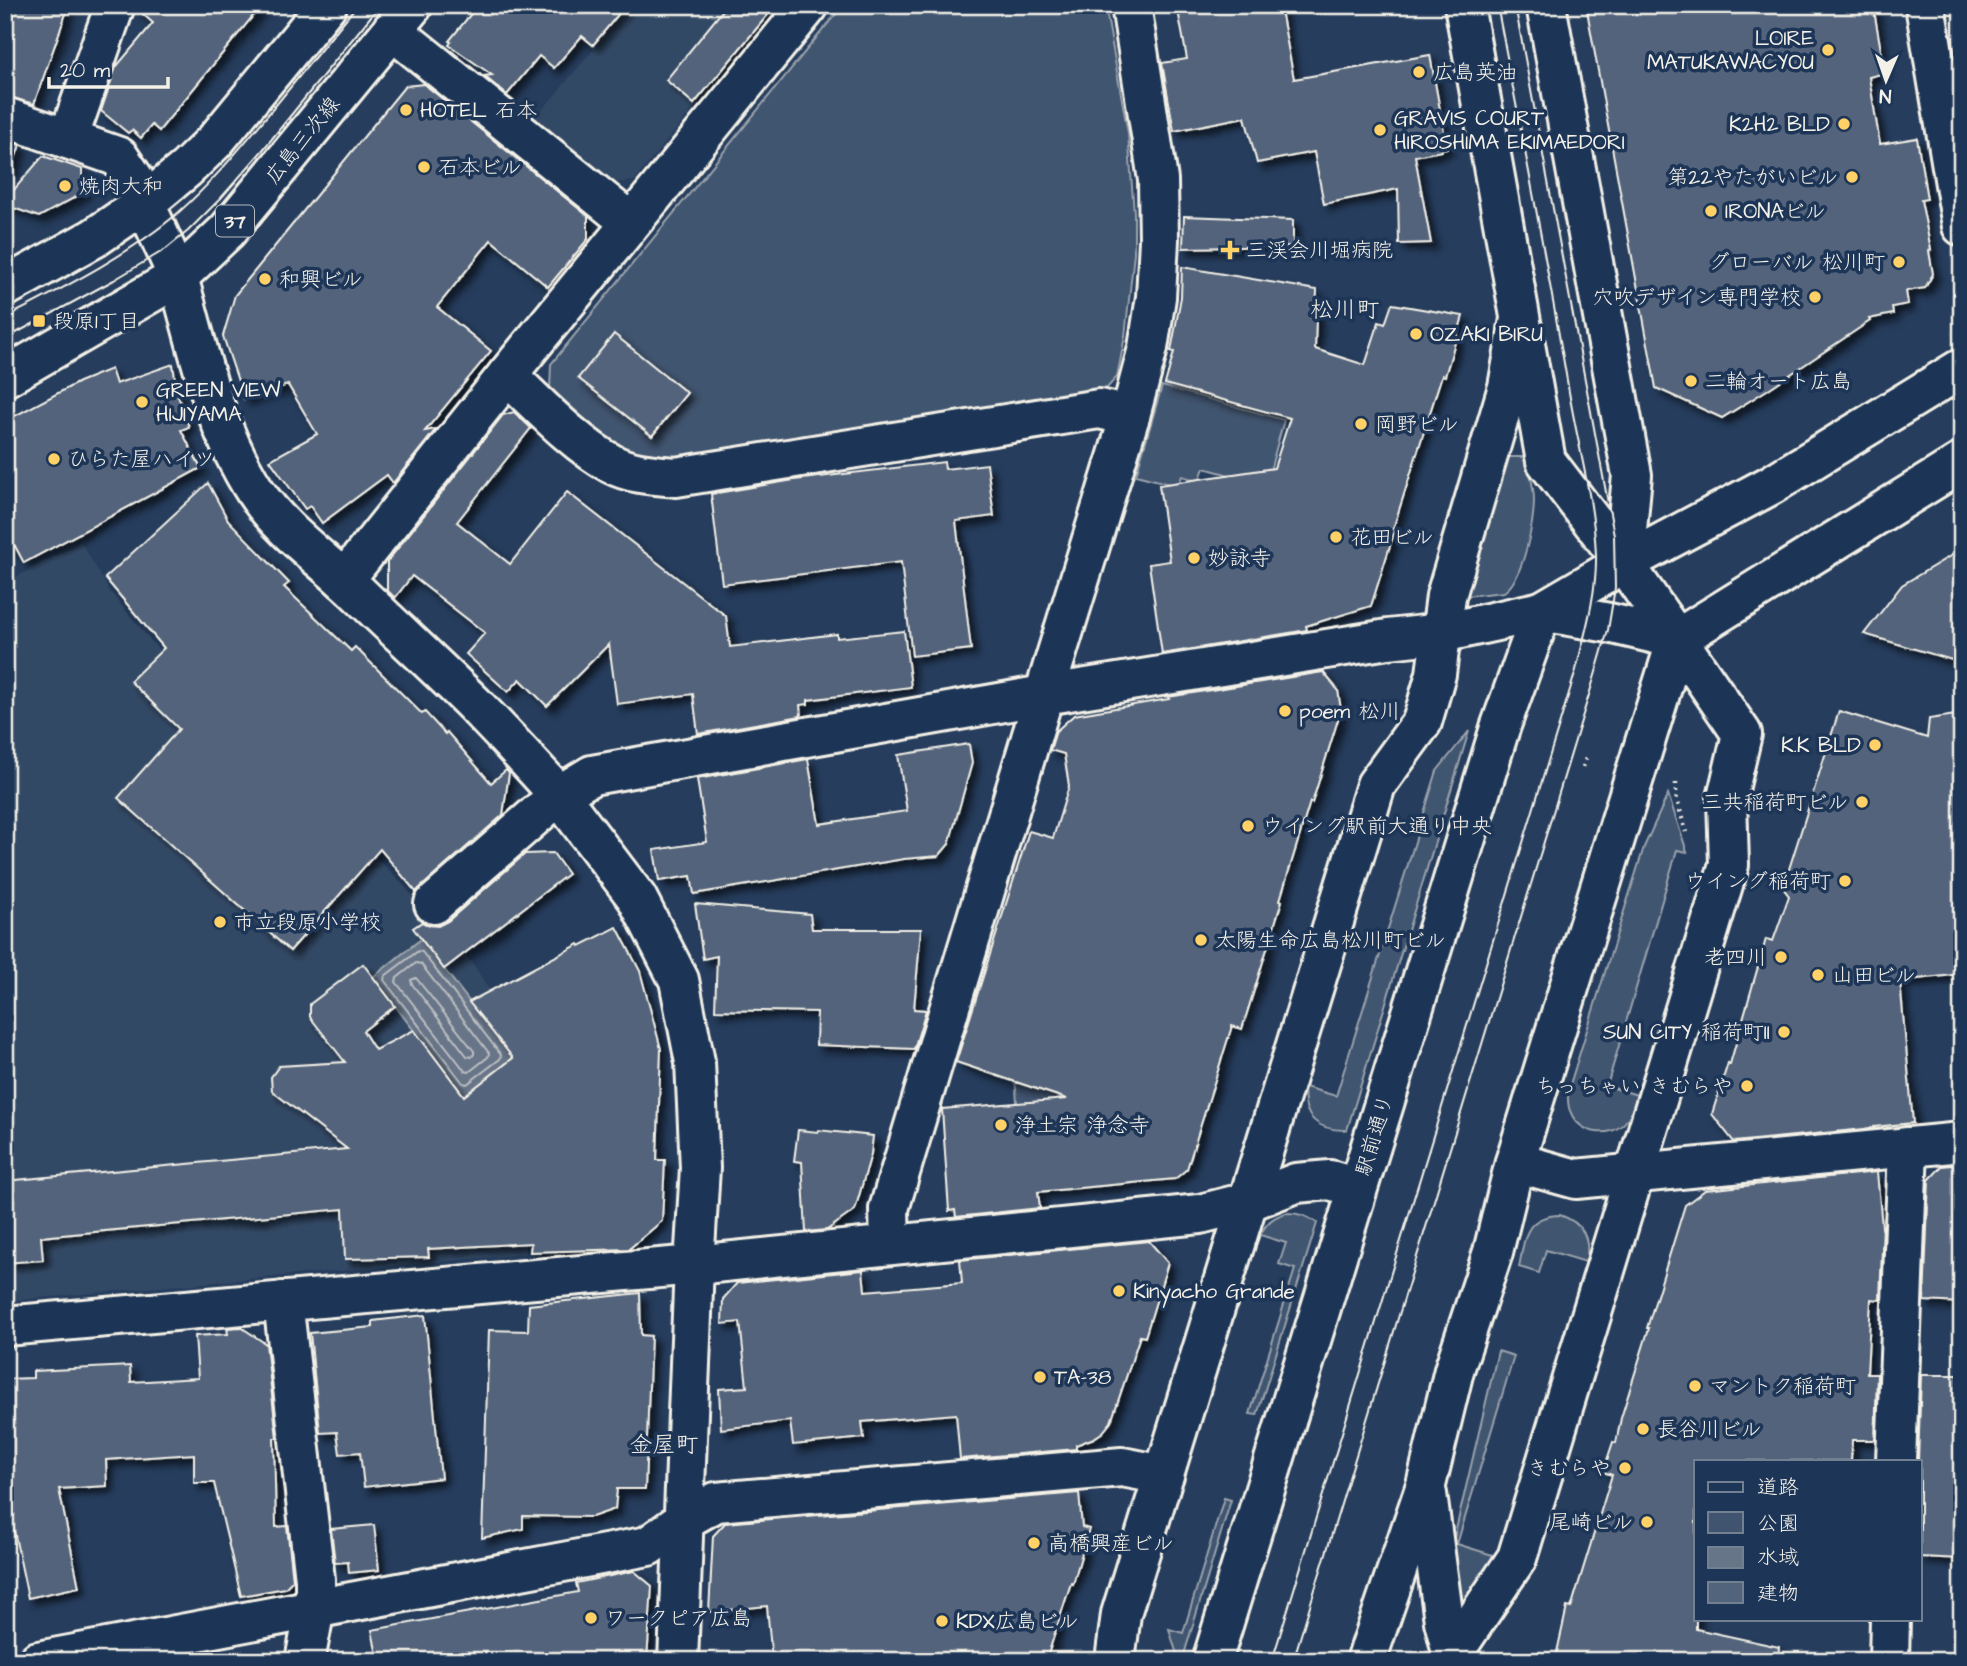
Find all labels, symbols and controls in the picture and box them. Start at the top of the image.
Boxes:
place label: LOIRE MATUKAWACYOU [1647,24,1815,77]
marker: LOIRE MATUKAWACYOU [1820,42,1836,58]
scale bar [49,46,168,90]
north arrow [1852,46,1922,116]
text: 20 m [60,56,111,85]
place label: 広島英油 [1433,58,1517,87]
marker: 広島英油 [1411,64,1427,80]
text: N [1879,82,1892,109]
street label: 広島三次線 [258,90,347,190]
place label: HOTEL 石本 [420,96,537,125]
marker: HOTEL 石本 [398,102,414,118]
place label: GRAVIS COURT HIROSHIMA EKIMAEDORI [1394,104,1625,157]
place label: K2H2 BLD [1729,110,1830,139]
marker: K2H2 BLD [1836,116,1852,132]
marker: GRAVIS COURT HIROSHIMA EKIMAEDORI [1372,122,1388,138]
place label: 石本ビル [438,153,522,182]
marker: 石本ビル [416,159,432,175]
place label: 第22やたがいビル [1667,163,1838,192]
marker: 第22やたがいビル [1844,169,1860,185]
place label: 焼肉大和 [79,172,163,201]
marker: 焼肉大和 [57,178,73,194]
place label: IRONAビル [1725,197,1825,226]
marker: IRONAビル [1703,203,1719,219]
road number: 37 [216,206,254,236]
place label: 三渓会川堀病院 [1246,236,1393,265]
marker: 三渓会川堀病院 [1220,240,1240,260]
place label: グローバル 松川町 [1709,248,1885,277]
marker: グローバル 松川町 [1891,254,1907,270]
place label: 和興ビル [279,265,363,294]
marker: 和興ビル [257,271,273,287]
place label: 穴吹デザイン専門学校 [1592,283,1801,312]
marker: 穴吹デザイン専門学校 [1807,289,1823,305]
district label: 松川町 [1311,294,1380,326]
place label: 段原1丁目 [53,307,140,336]
marker: 段原1丁目 [31,313,47,329]
place label: OZAKI BIRU [1430,320,1543,349]
marker: OZAKI BIRU [1408,326,1424,342]
place label: 二輪オート広島 [1705,367,1852,396]
marker: 二輪オート広島 [1683,373,1699,389]
place label: GREEN VIEW HIJIYAMA [156,376,281,429]
marker: GREEN VIEW HIJIYAMA [134,394,150,410]
place label: 岡野ビル [1375,410,1459,439]
marker: 岡野ビル [1353,416,1369,432]
place label: ひらた屋ハイツ [68,445,215,474]
marker: ひらた屋ハイツ [46,451,62,467]
place label: 花田ビル [1350,523,1434,552]
marker: 花田ビル [1328,529,1344,545]
place label: 妙詠寺 [1208,544,1271,573]
marker: 妙詠寺 [1186,550,1202,566]
place label: poem 松川 [1299,697,1401,727]
marker: poem 松川 [1277,703,1293,719]
place label: K.K BLD [1781,731,1861,760]
marker: K.K BLD [1867,737,1883,753]
place label: 三共稲荷町ビル [1701,788,1848,817]
marker: 三共稲荷町ビル [1854,794,1870,810]
place label: ウイング駅前大通り中央 [1262,812,1492,841]
marker: ウイング駅前大通り中央 [1240,818,1256,834]
place label: ウイング稲荷町 [1685,867,1831,896]
marker: ウイング稲荷町 [1837,873,1853,889]
place label: 市立段原小学校 [234,908,381,937]
marker: 市立段原小学校 [212,914,228,930]
place label: 太陽生命広島松川町ビル [1215,926,1446,955]
marker: 太陽生命広島松川町ビル [1193,932,1209,948]
place label: 老四川 [1704,943,1767,972]
marker: 老四川 [1773,949,1789,965]
place label: 山田ビル [1832,961,1916,990]
marker: 山田ビル [1810,967,1826,983]
place label: SUN CITY 稲荷町II [1603,1018,1770,1047]
marker: SUN CITY 稲荷町II [1776,1024,1792,1040]
place label: ちっちゃい きむらや [1536,1072,1733,1101]
marker: ちっちゃい きむらや [1739,1078,1755,1094]
street label: 駅前通り [1348,1091,1401,1180]
place label: 浄土宗 浄念寺 [1015,1111,1149,1140]
marker: 浄土宗 浄念寺 [993,1117,1009,1133]
place label: Kinyacho Grande [1133,1277,1295,1308]
marker: Kinyacho Grande [1111,1283,1127,1299]
place label: TA-38 [1054,1363,1112,1392]
marker: TA-38 [1032,1369,1048,1385]
place label: マントク稲荷町 [1709,1372,1856,1401]
marker: マントク稲荷町 [1687,1378,1703,1394]
place label: 長谷川ビル [1657,1415,1762,1444]
marker: 長谷川ビル [1635,1421,1651,1437]
district label: 金屋町 [630,1429,699,1461]
place label: きむらや [1527,1454,1611,1483]
marker: きむらや [1617,1460,1633,1476]
legend [1694,1460,1922,1620]
text: 道路 [1757,1473,1799,1502]
place label: 尾崎ビル [1549,1508,1633,1537]
text: 公園 [1757,1509,1799,1538]
marker: 尾崎ビル [1639,1514,1655,1530]
place label: 高橋興産ビル [1048,1529,1174,1558]
marker: 高橋興産ビル [1026,1535,1042,1551]
text: 水域 [1757,1543,1799,1572]
text: 建物 [1757,1579,1799,1608]
place label: ワークピア広島 [605,1604,752,1633]
place label: KDX広島ビル [956,1607,1079,1636]
marker: ワークピア広島 [583,1610,599,1626]
marker: KDX広島ビル [934,1613,950,1629]

